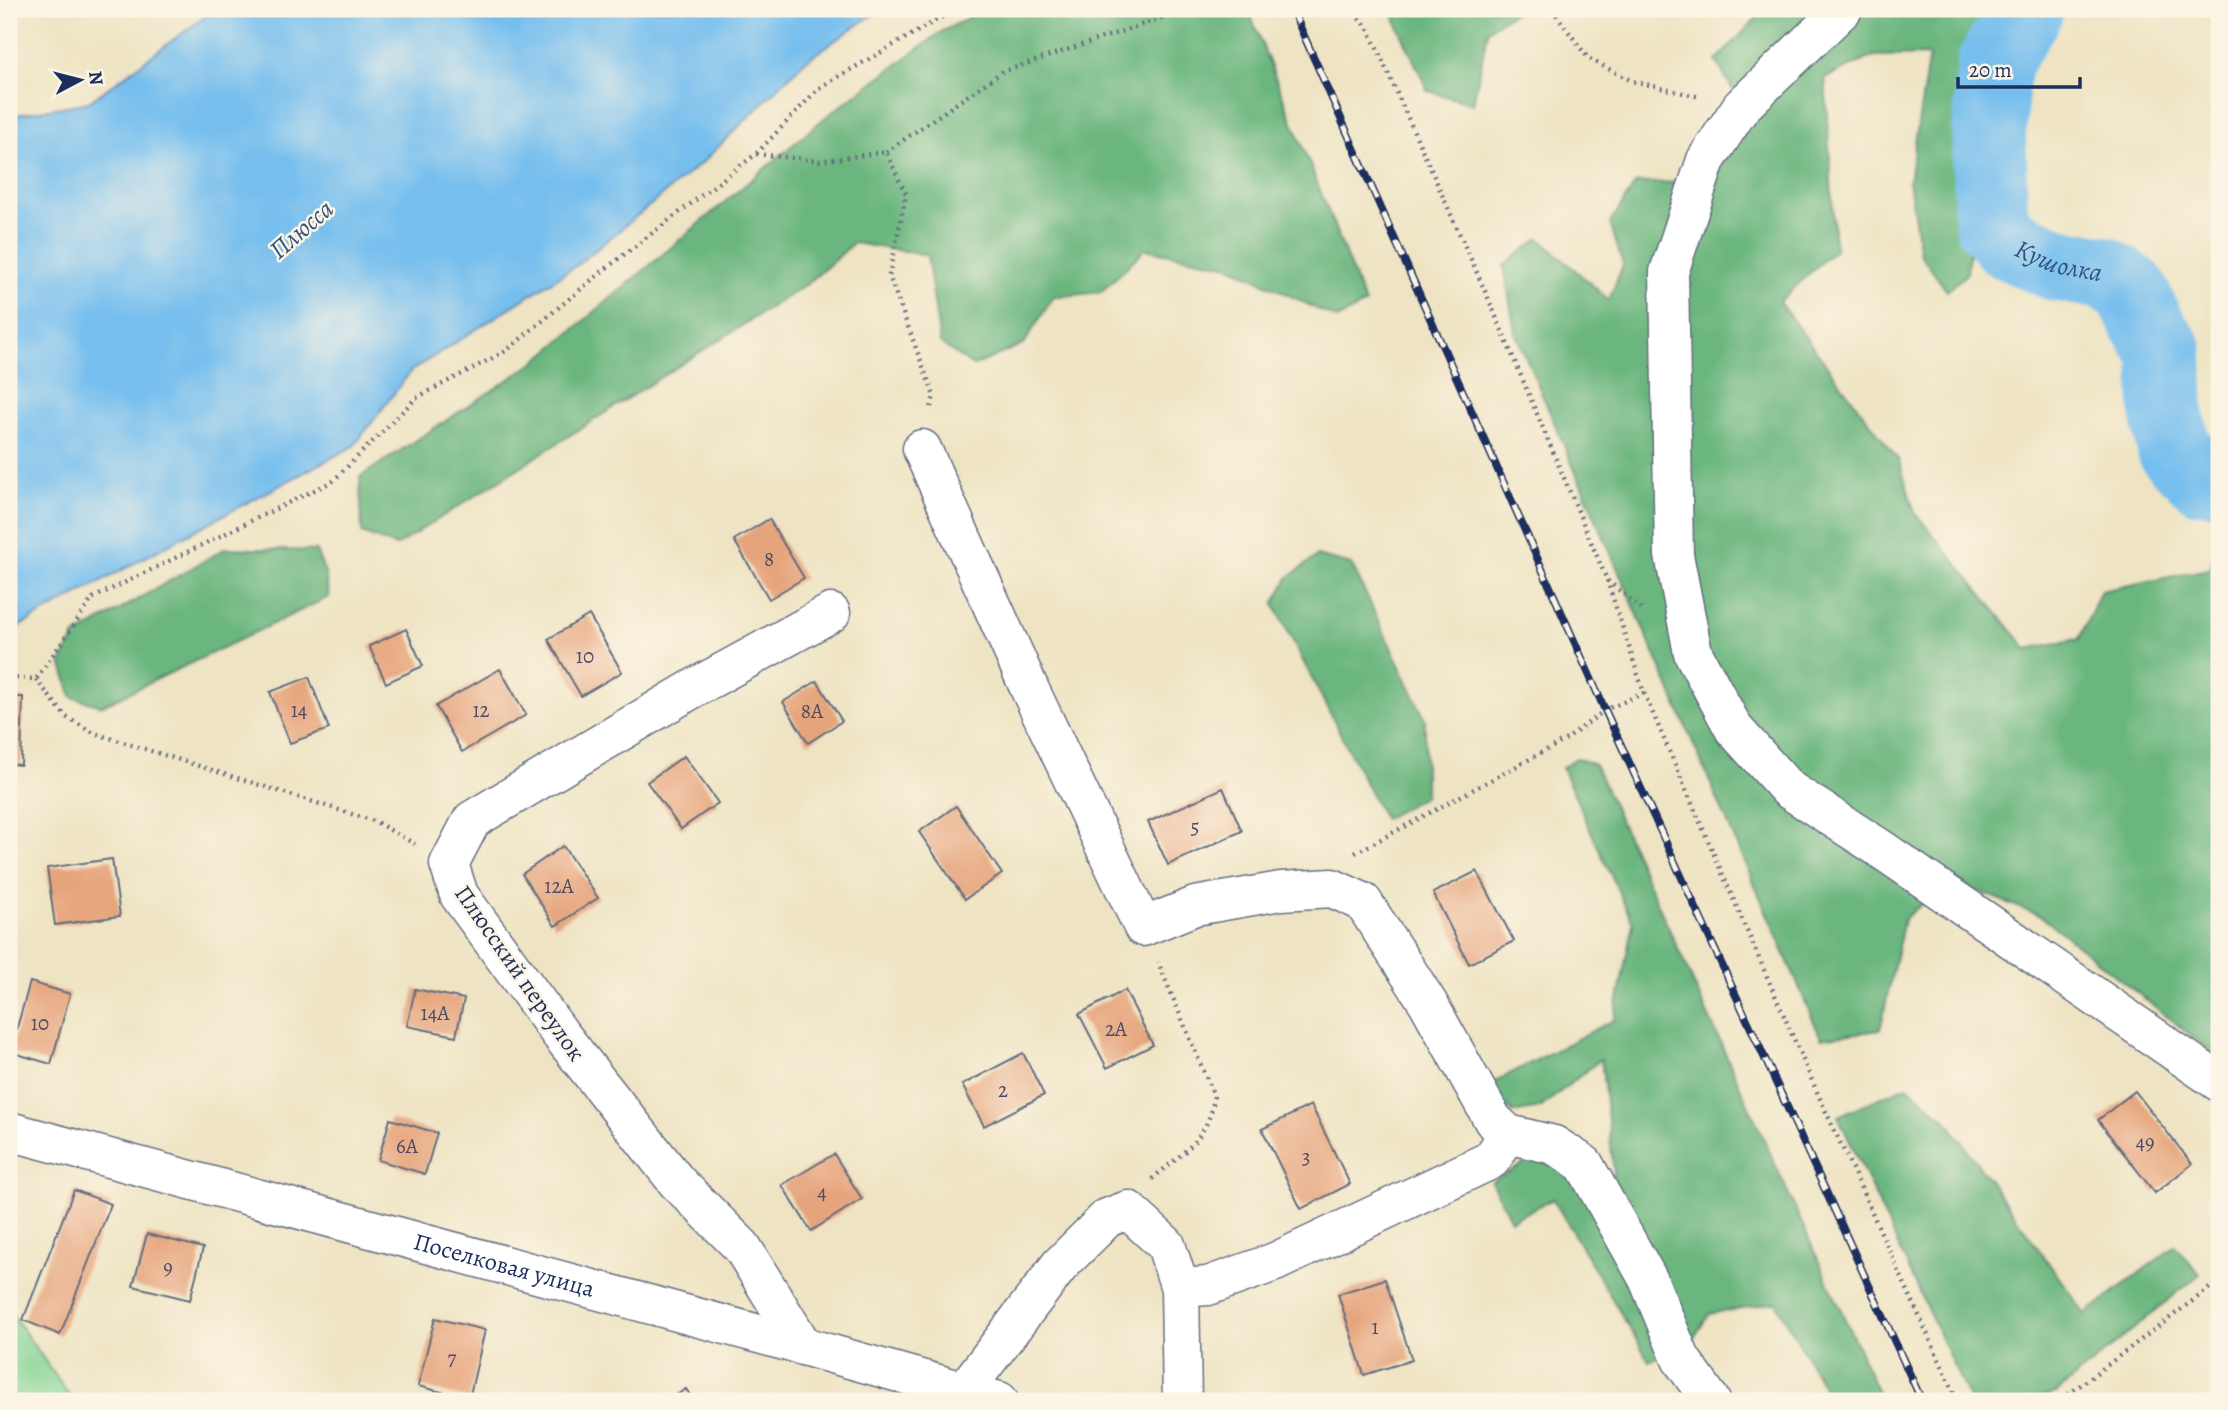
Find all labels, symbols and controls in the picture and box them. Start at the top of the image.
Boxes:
north arrow [46,46,116,116]
scale bar [1958,46,2081,90]
text: 20 m [1969,56,2012,84]
text: N [82,70,110,87]
water label: Плюсса [262,192,341,267]
water label: Кушолка [2009,231,2105,290]
house number: 8 [764,545,774,573]
house number: 10 [576,642,594,670]
house number: 14 [291,696,307,724]
house number: 12 [472,696,490,724]
house number: 8А [801,697,824,725]
house number: 5 [1190,813,1200,841]
house number: 12А [544,872,574,900]
street label: Плюсский переулок [447,879,593,1067]
house number: 14А [421,999,450,1027]
house number: 10 [31,1009,49,1037]
house number: 2А [1105,1015,1128,1043]
house number: 2 [998,1076,1008,1104]
house number: 49 [2135,1128,2155,1156]
house number: 6А [396,1132,419,1160]
house number: 3 [1302,1143,1310,1171]
house number: 4 [817,1178,827,1206]
street label: Поселковая улица [410,1225,598,1305]
house number: 9 [163,1253,173,1281]
house number: 1 [1371,1313,1379,1341]
house number: 7 [448,1344,457,1372]

